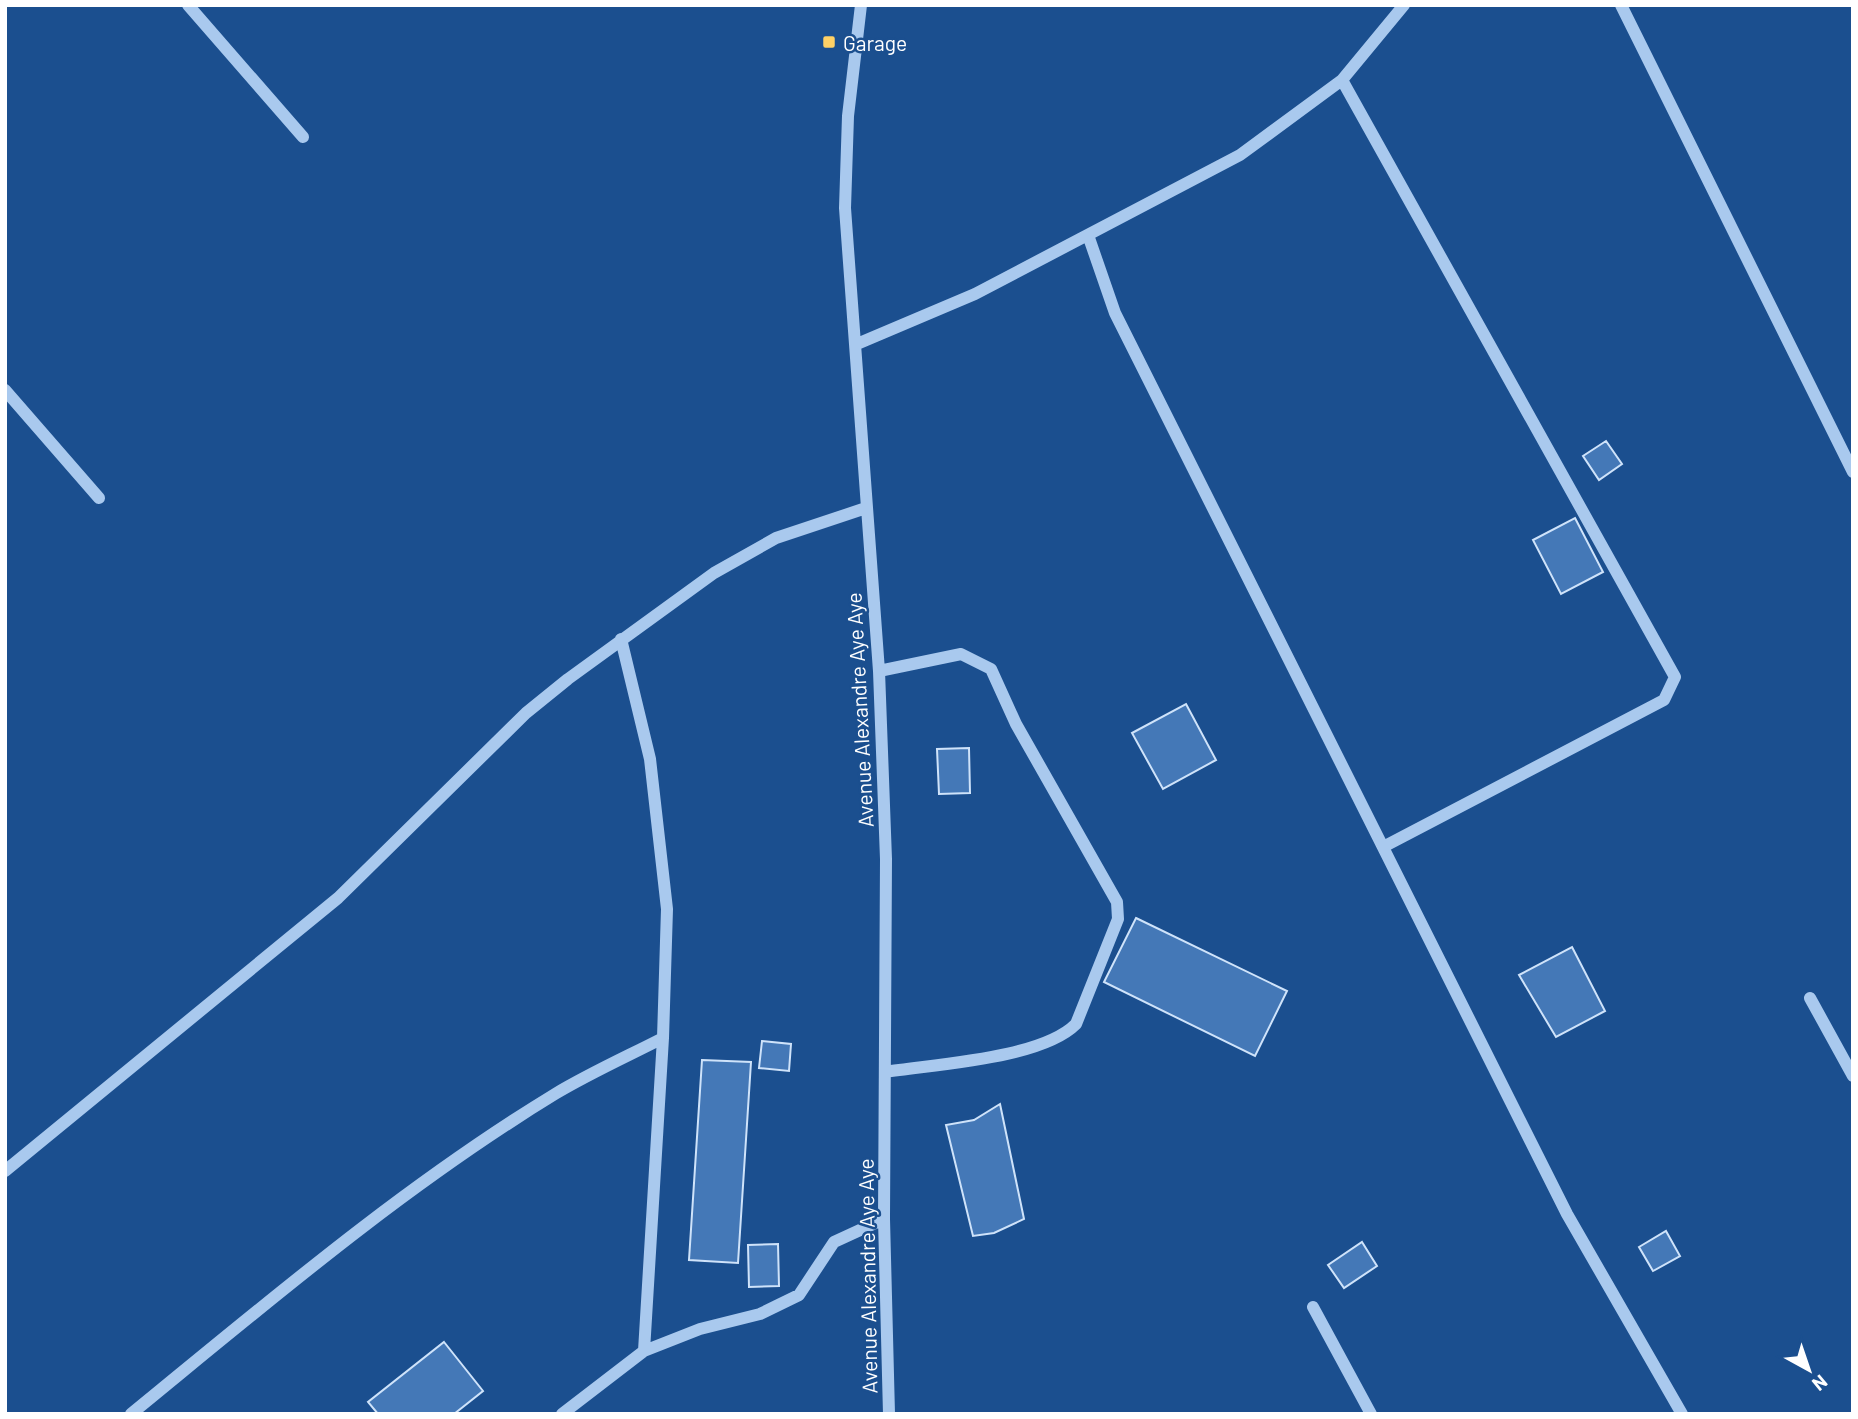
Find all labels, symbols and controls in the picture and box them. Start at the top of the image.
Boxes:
place label: Garage [843,30,907,55]
marker: Garage [821,34,837,50]
street label: Avenue Alexandre Aye Aye [840,592,878,828]
street label: Avenue Alexandre Aye Aye [852,1158,882,1394]
north arrow [1774,1335,1844,1405]
text: N [1808,1371,1832,1396]

